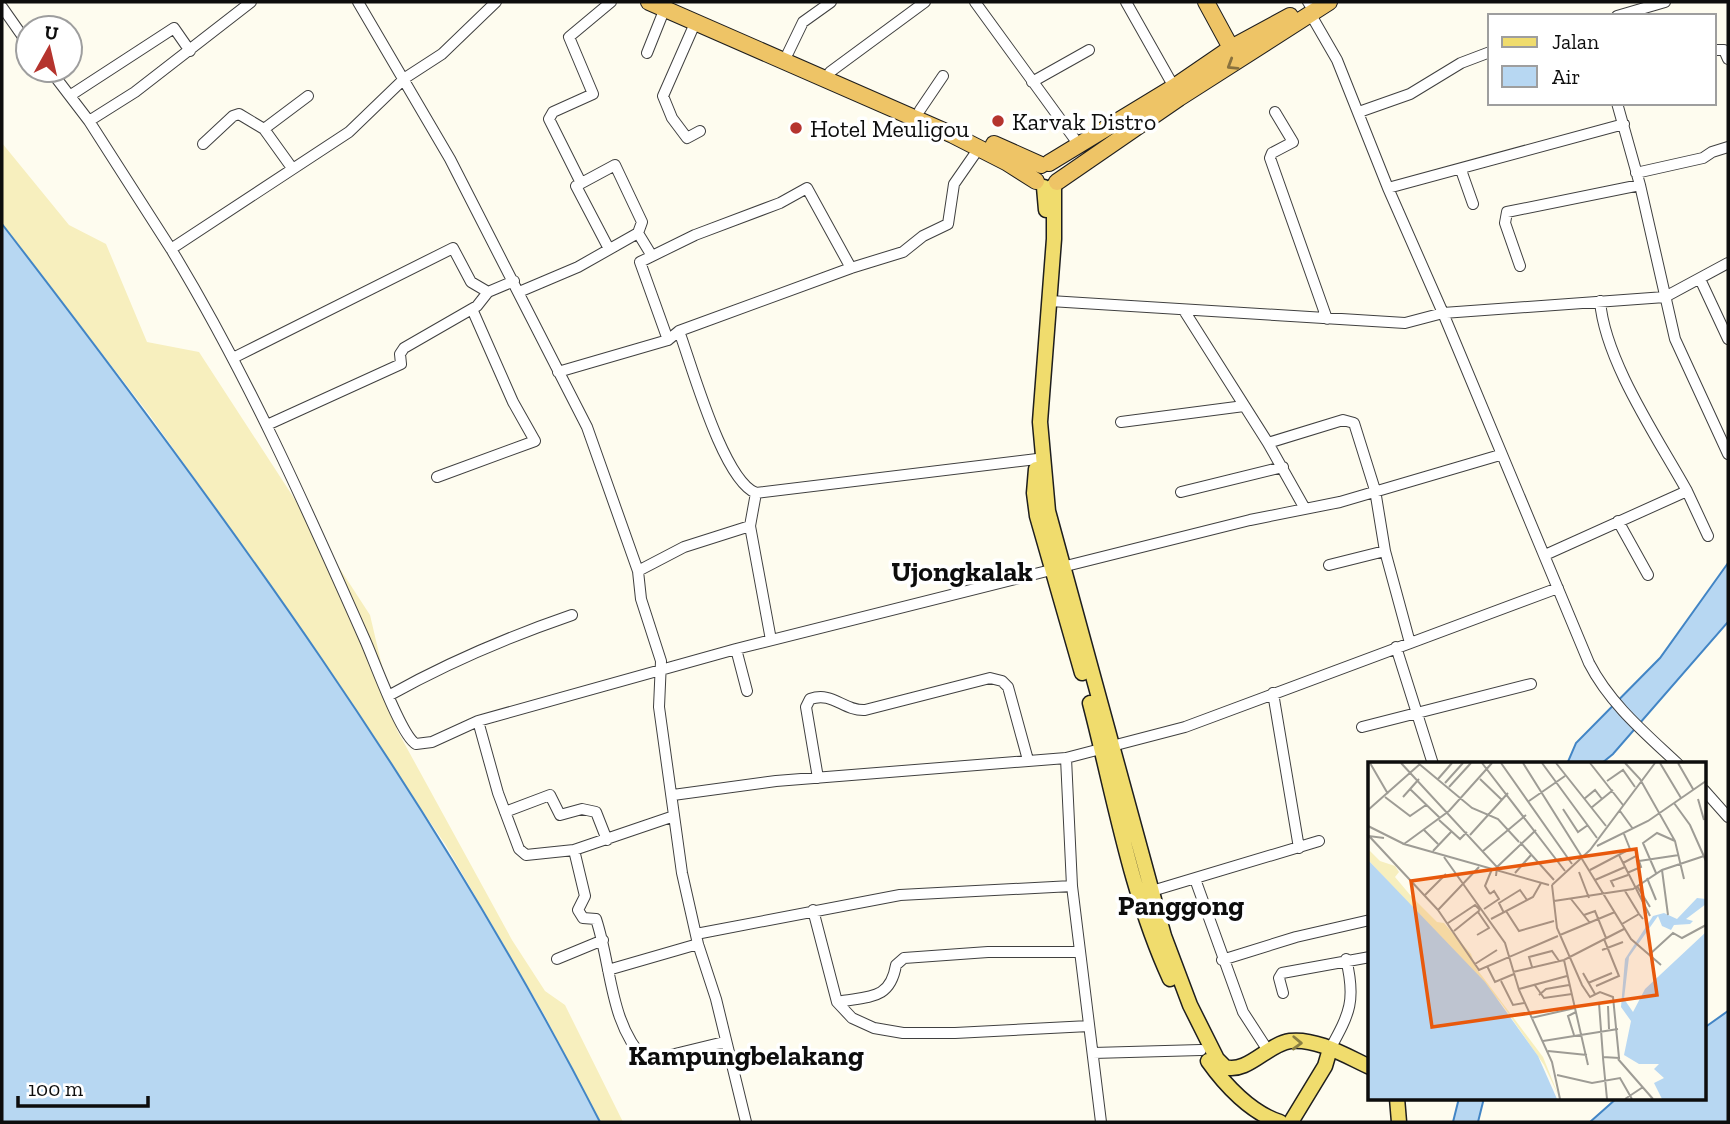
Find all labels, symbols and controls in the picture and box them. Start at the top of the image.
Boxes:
north arrow [14,14,84,84]
legend [1488,14,1716,105]
text: U [43,20,60,45]
text: Jalan [1552,29,1599,54]
one-way arrow [1226,56,1239,69]
text: Air [1552,64,1580,89]
place label: Karvak Distro [1012,107,1156,136]
marker: Karvak Distro [990,113,1006,129]
place label: Hotel Meuligou [810,114,970,143]
marker: Hotel Meuligou [788,120,804,136]
district label: Ujongkalak [891,555,1033,588]
inset map [1368,762,1706,1100]
district label: Panggong [1118,889,1244,922]
one-way arrow [1292,1035,1303,1050]
district label: Kampungbelakang [628,1039,864,1072]
scale bar [18,1064,147,1108]
text: 100 m [28,1076,83,1101]

